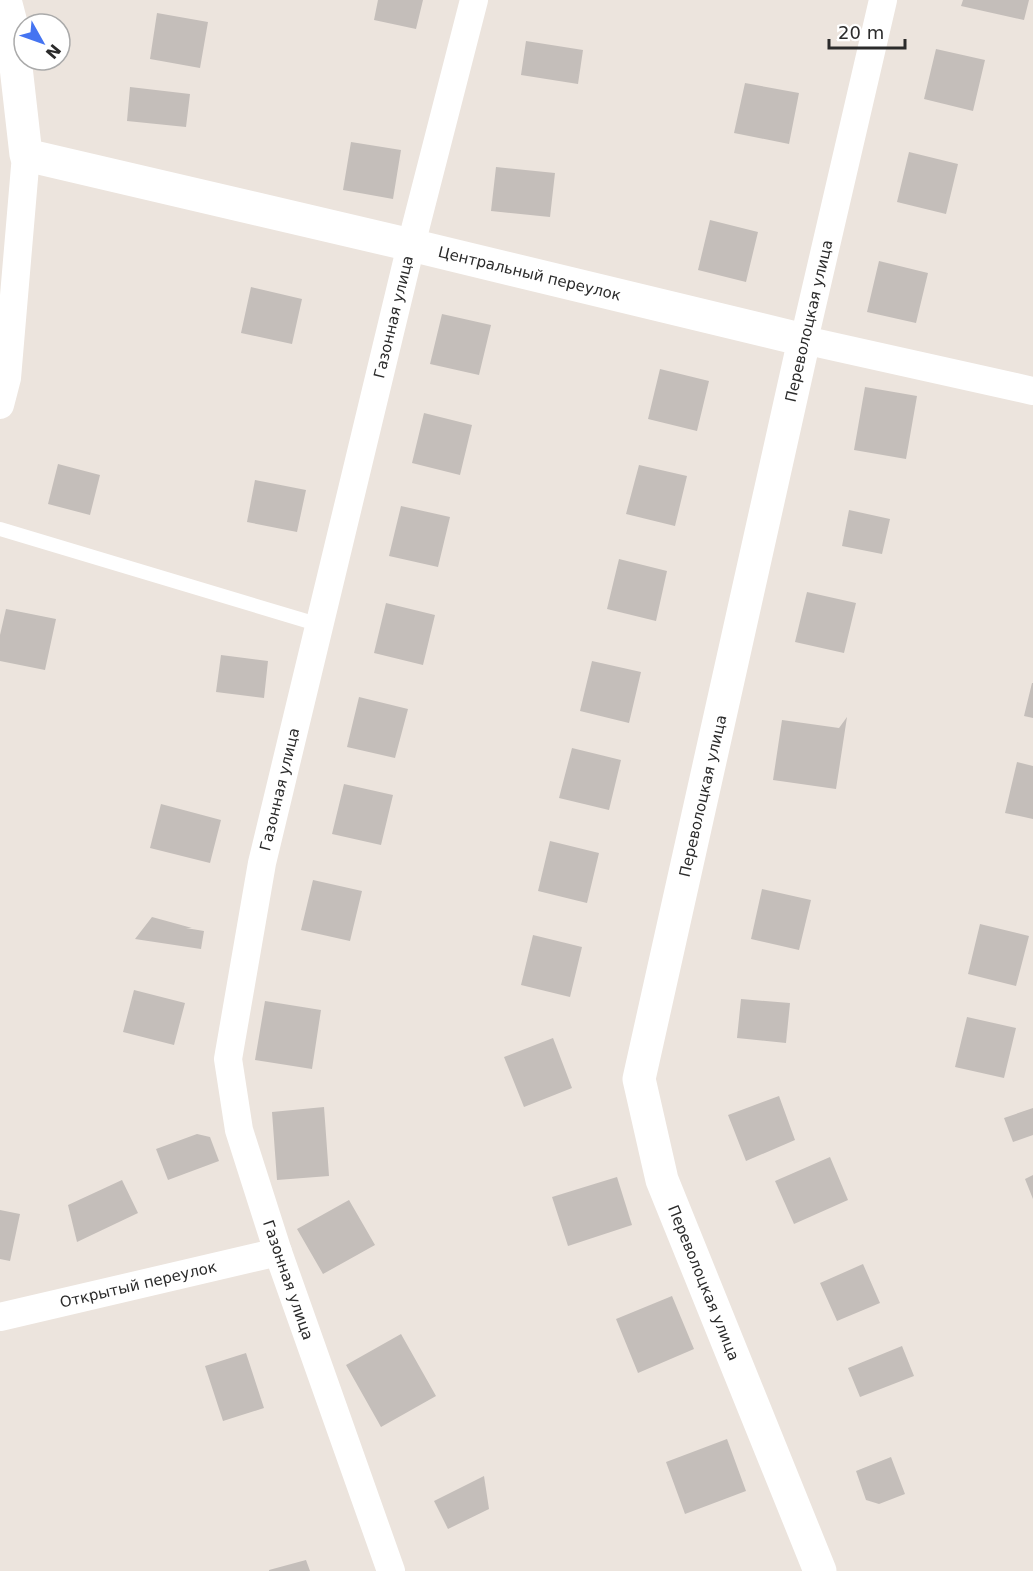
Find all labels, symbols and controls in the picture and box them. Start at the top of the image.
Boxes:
north arrow [12,12,72,72]
scale bar [829,12,906,50]
text: 20 m [838,22,884,43]
text: N [42,40,65,63]
street label: Переволоцкая улица [782,238,836,404]
street label: Центральный переулок [436,243,623,304]
street label: Газонная улица [370,254,417,380]
street label: Переволоцкая улица [676,713,730,879]
street label: Газонная улица [256,726,303,853]
street label: Переволоцкая улица [664,1202,743,1363]
street label: Газонная улица [259,1218,317,1342]
street label: Открытый переулок [58,1258,219,1312]

